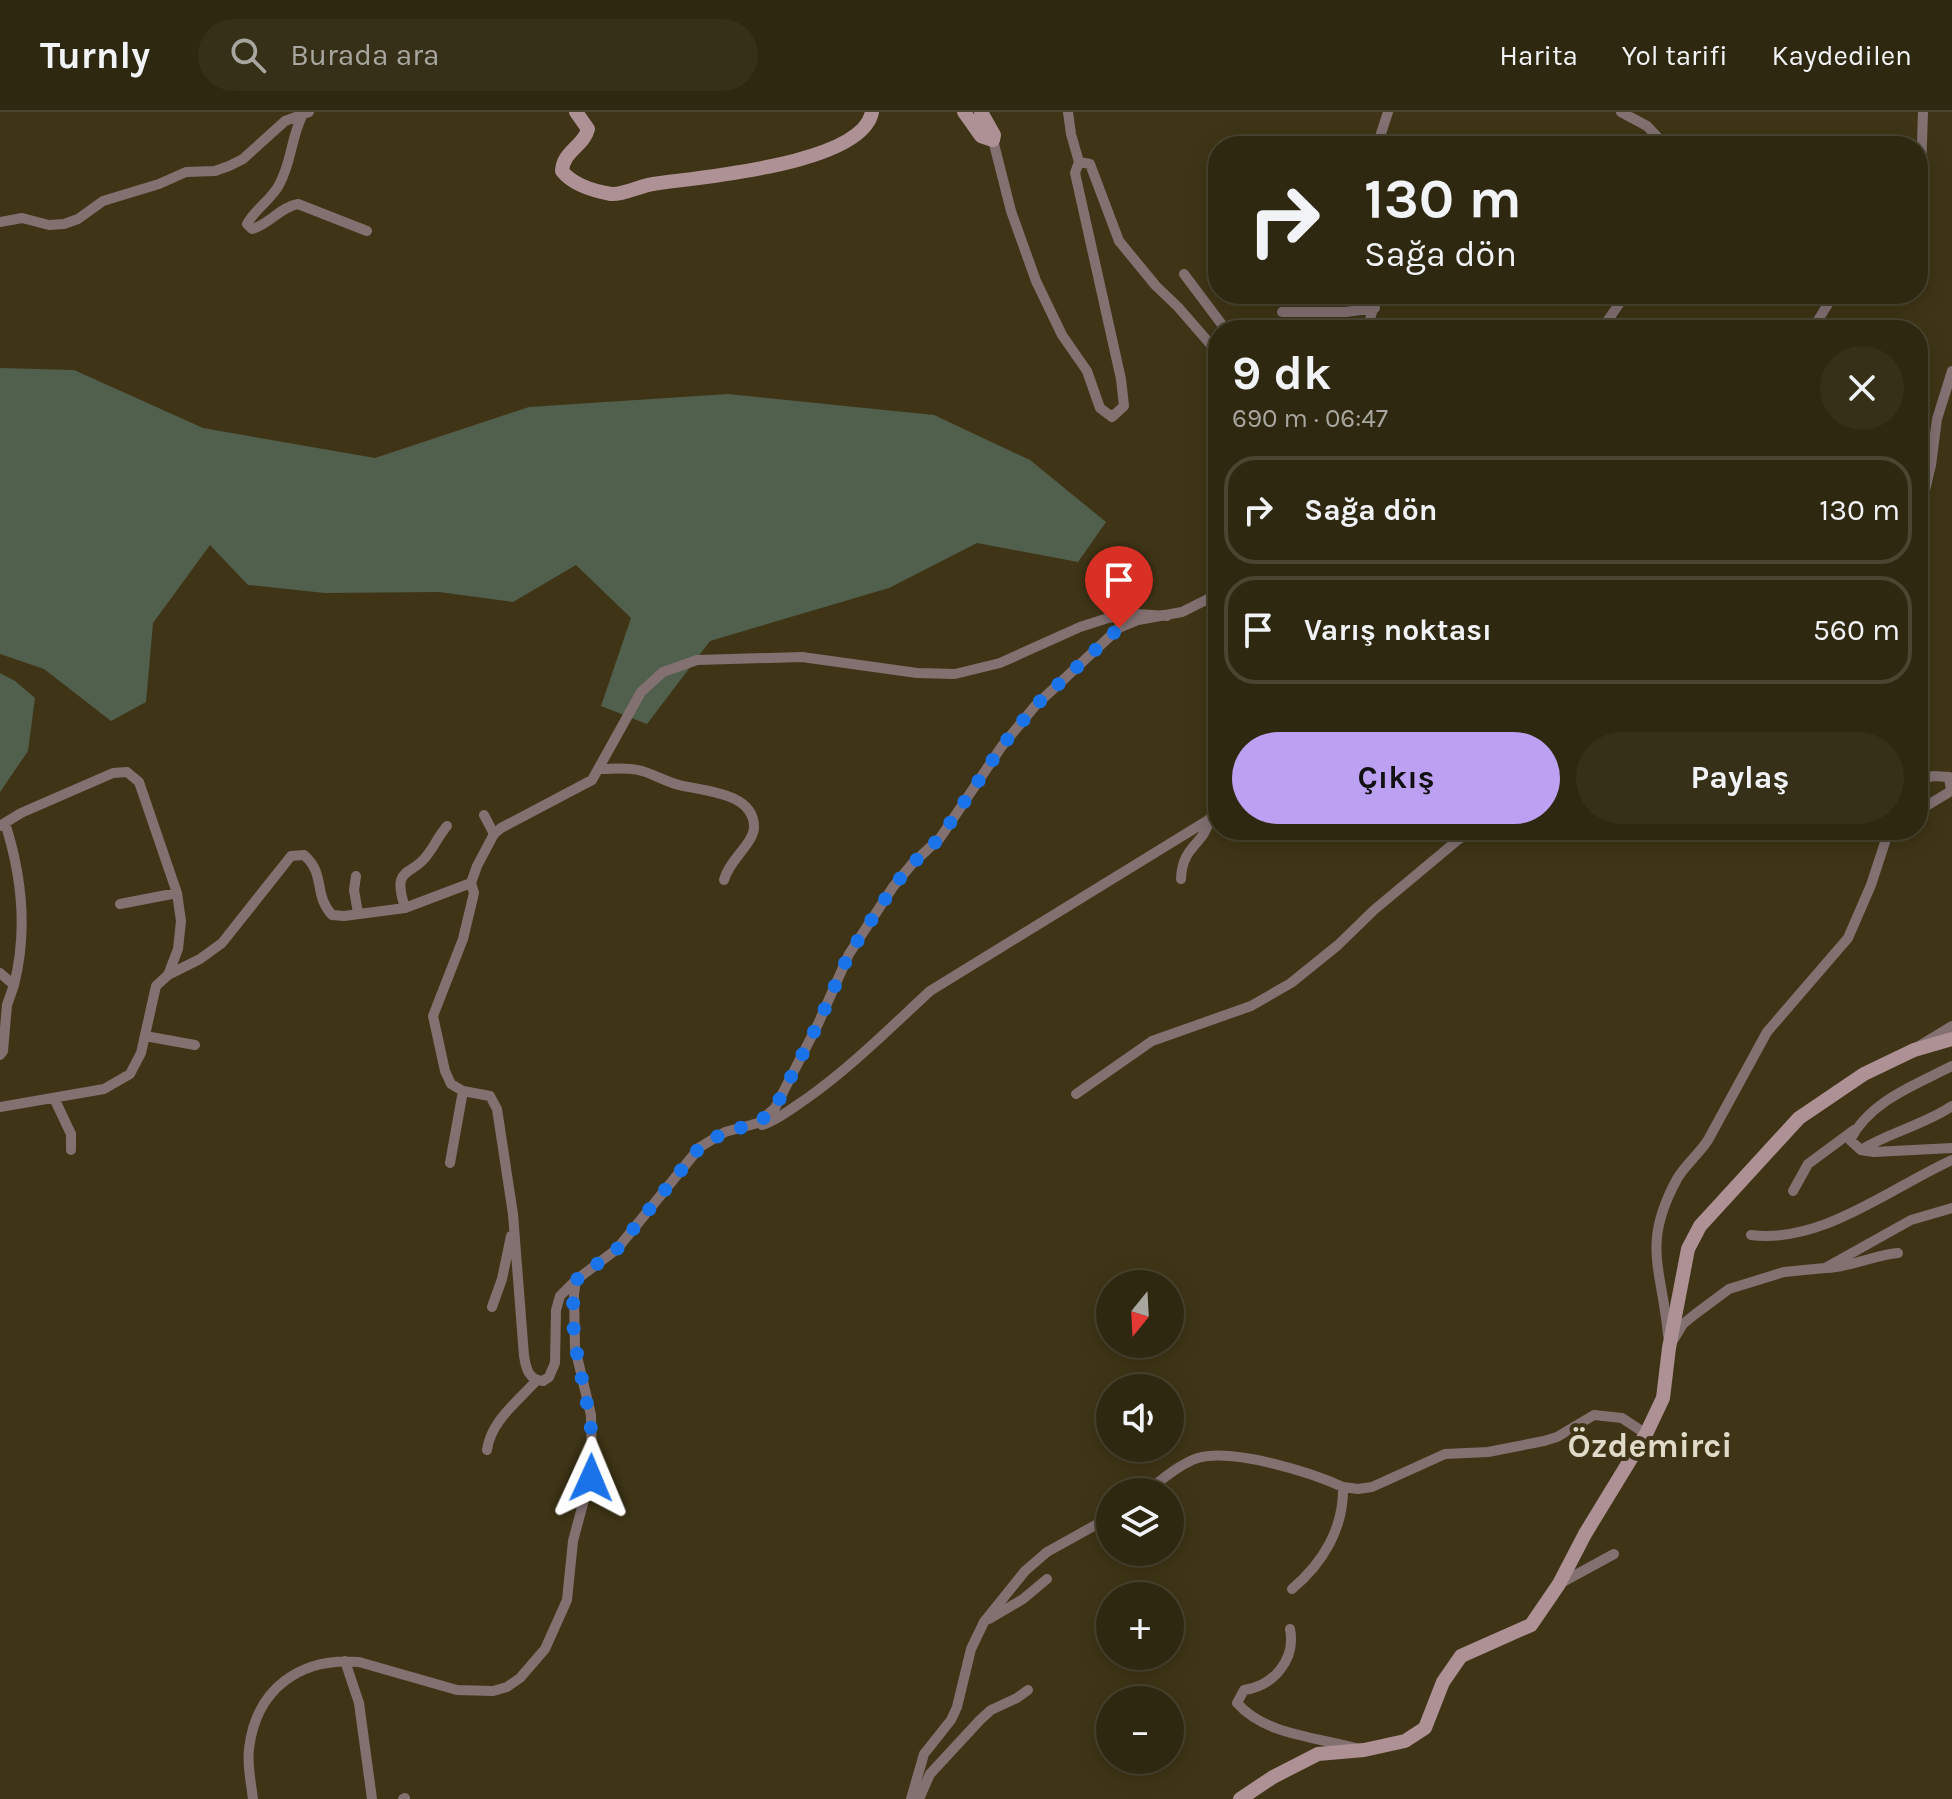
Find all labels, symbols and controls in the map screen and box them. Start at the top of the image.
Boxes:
search box [198,19,758,91]
text: Turnly [40,33,150,78]
icon: search [226,33,270,77]
text: Burada ara [290,37,440,73]
text: Harita [1499,39,1578,72]
text: Yol tarifi [1622,39,1728,72]
text: Kaydedilen [1772,39,1912,72]
text: 130 m [1364,166,1522,231]
icon: right [1232,168,1336,272]
text: Sağa dön [1364,233,1517,275]
text: 9 dk [1232,345,1331,401]
button: close [1820,346,1904,430]
text: 690 m · 06:47 [1232,403,1388,434]
icon: right [1236,488,1280,532]
text: Sağa dön [1304,492,1437,528]
text: 130 m [1819,492,1900,528]
pin [1085,546,1153,628]
icon: arrive [1097,558,1141,602]
icon: arrive [1236,608,1280,652]
text: Varış noktası [1304,612,1492,648]
text: 560 m [1813,612,1900,648]
button: Çıkış [1232,732,1560,824]
button: Paylaş [1576,732,1904,824]
north arrow [1096,1270,1184,1358]
map controls [1096,1270,1184,1774]
button: sound [1096,1374,1184,1462]
district label: Özdemirci [1568,1426,1732,1466]
position arrow [549,1436,633,1520]
button: layers [1096,1478,1184,1566]
button: + [1096,1582,1184,1670]
button: − [1096,1686,1184,1774]

